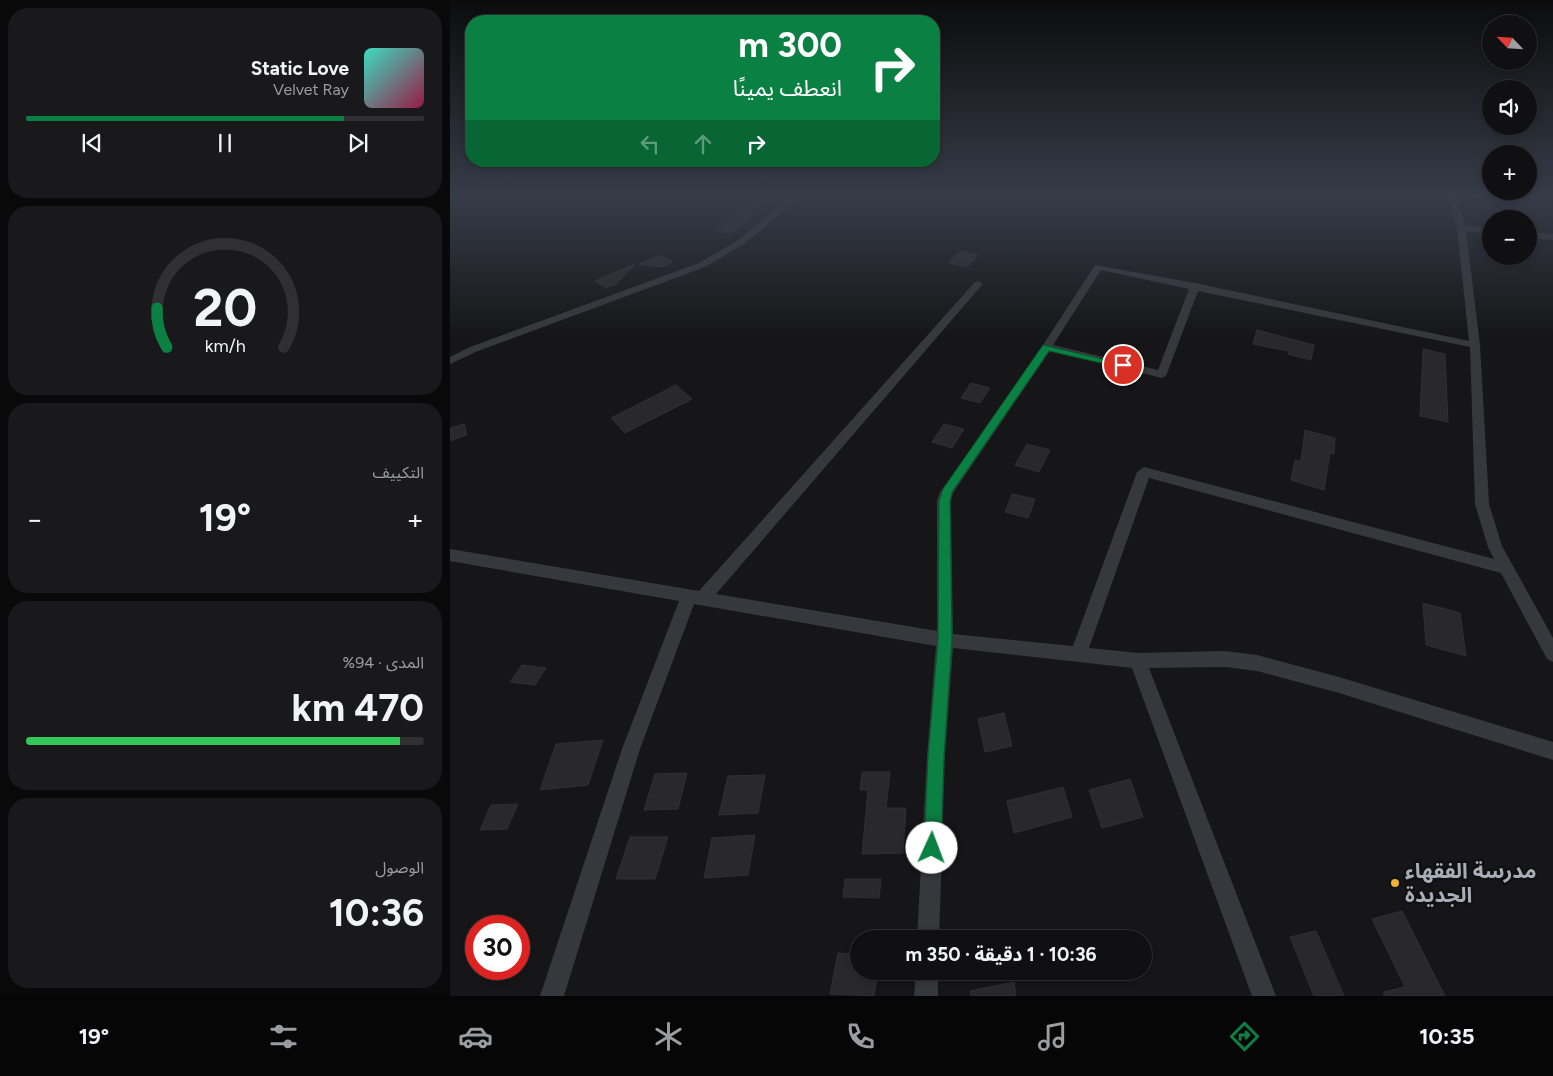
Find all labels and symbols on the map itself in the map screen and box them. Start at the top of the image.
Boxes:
north arrow [1482,15,1538,70]
pin [1102,344,1144,386]
position arrow [905,821,957,873]
place label: مدرسة الفقهاء الجديدة [1405,858,1537,907]
marker: مدرسة الفقهاء الجديدة [1389,877,1401,889]
speed limit sign: 30 [465,915,530,980]

